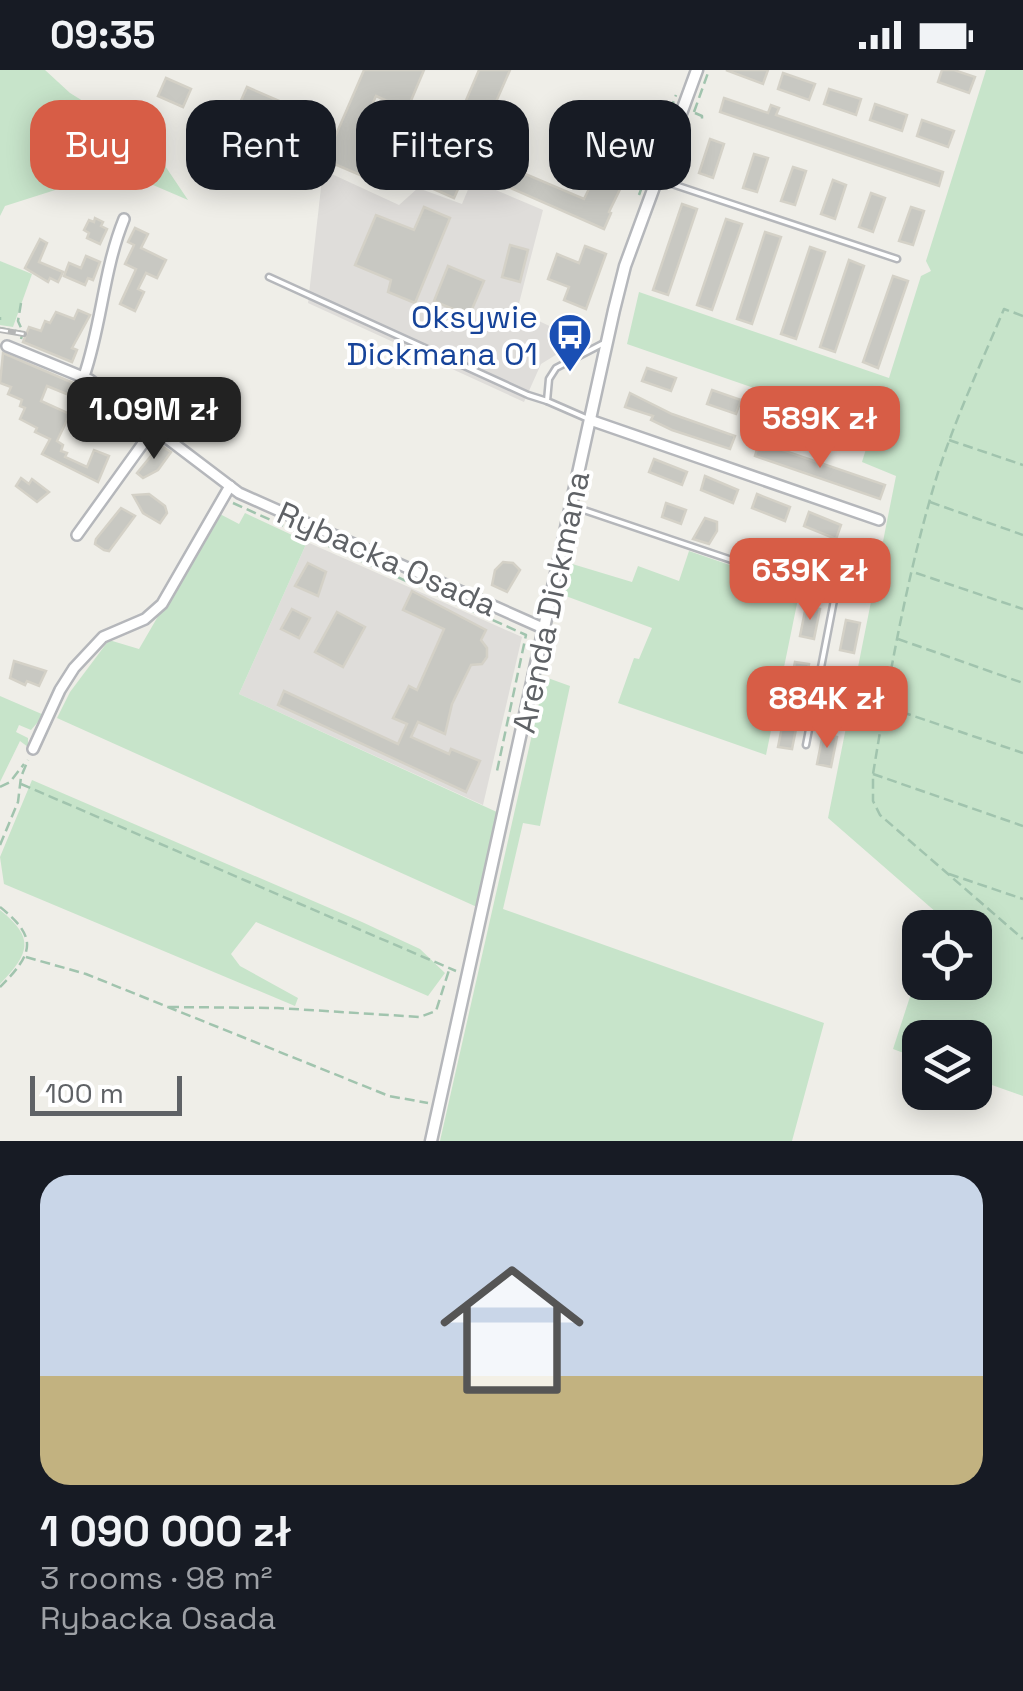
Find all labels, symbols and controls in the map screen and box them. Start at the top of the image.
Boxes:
text: 09:35 [50,11,155,59]
chip: Buy [30,100,166,190]
chip: Rent [186,100,336,190]
chip: Filters [356,100,529,190]
chip: New [549,100,691,190]
place label: Oksywie Dickmana 01 [347,297,538,374]
bus stop icon: Oksywie Dickmana 01 [547,312,593,373]
pin: 1.09M zł [51,377,257,462]
pin: 589K zł [728,386,912,471]
text: 1.09M zł [89,389,219,429]
text: 589K zł [762,398,878,438]
street label: Arenda Dickmana [504,467,598,737]
street label: Rybacka Osada [271,493,503,625]
pin: 639K zł [718,538,902,623]
text: 639K zł [752,550,868,590]
pin: 884K zł [735,666,919,751]
text: 884K zł [769,678,885,718]
map controls [902,910,992,1110]
button: locate [902,910,992,1000]
button: layers [902,1020,992,1110]
scale bar [30,1071,182,1116]
text: 100 m [45,1075,124,1111]
icon: home [422,1240,602,1420]
text: 1 090 000 zł [40,1505,292,1558]
text: 3 rooms · 98 m² [40,1558,272,1598]
text: Rybacka Osada [40,1598,276,1638]

